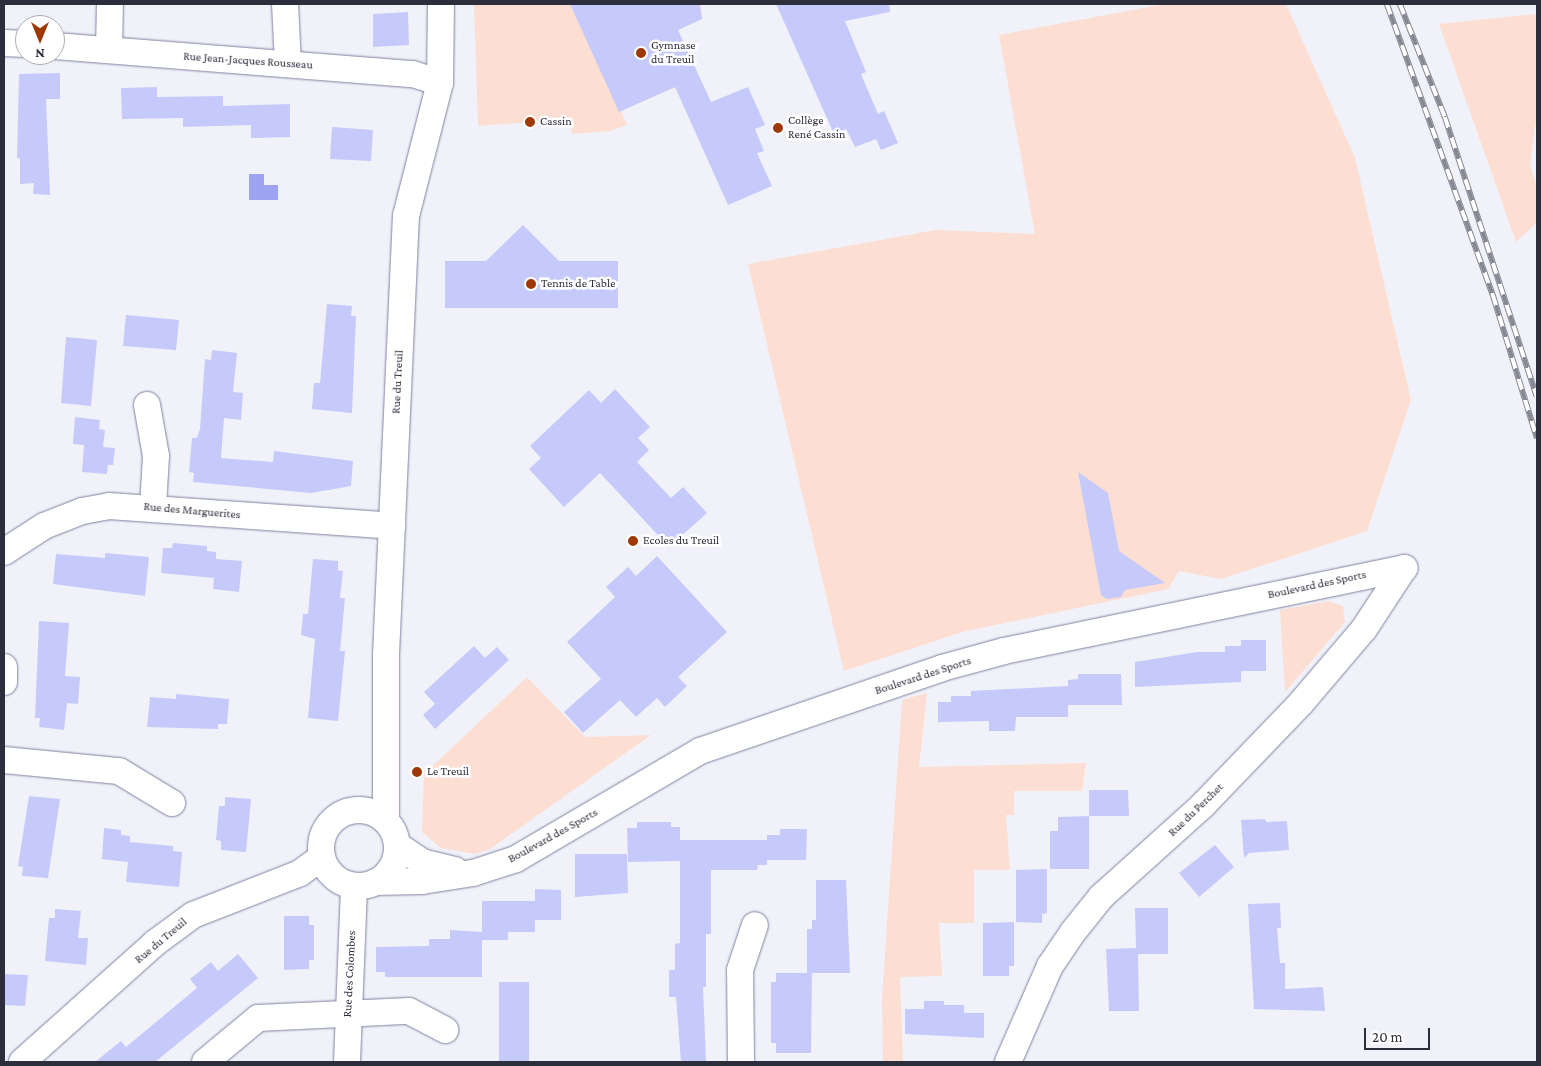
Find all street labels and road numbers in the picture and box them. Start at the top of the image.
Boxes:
street label: Rue Jean-Jacques Rousseau [183,49,313,73]
street label: Rue du Treuil [389,350,407,414]
street label: Rue des Marguerites [143,500,241,522]
street label: Boulevard des Sports [1267,568,1367,602]
street label: Boulevard des Sports [873,654,973,698]
street label: Rue du Perchet [1165,780,1227,840]
street label: Boulevard des Sports [506,805,600,867]
street label: Rue du Treuil [132,915,190,967]
street label: Rue des Colombes [341,930,359,1018]

